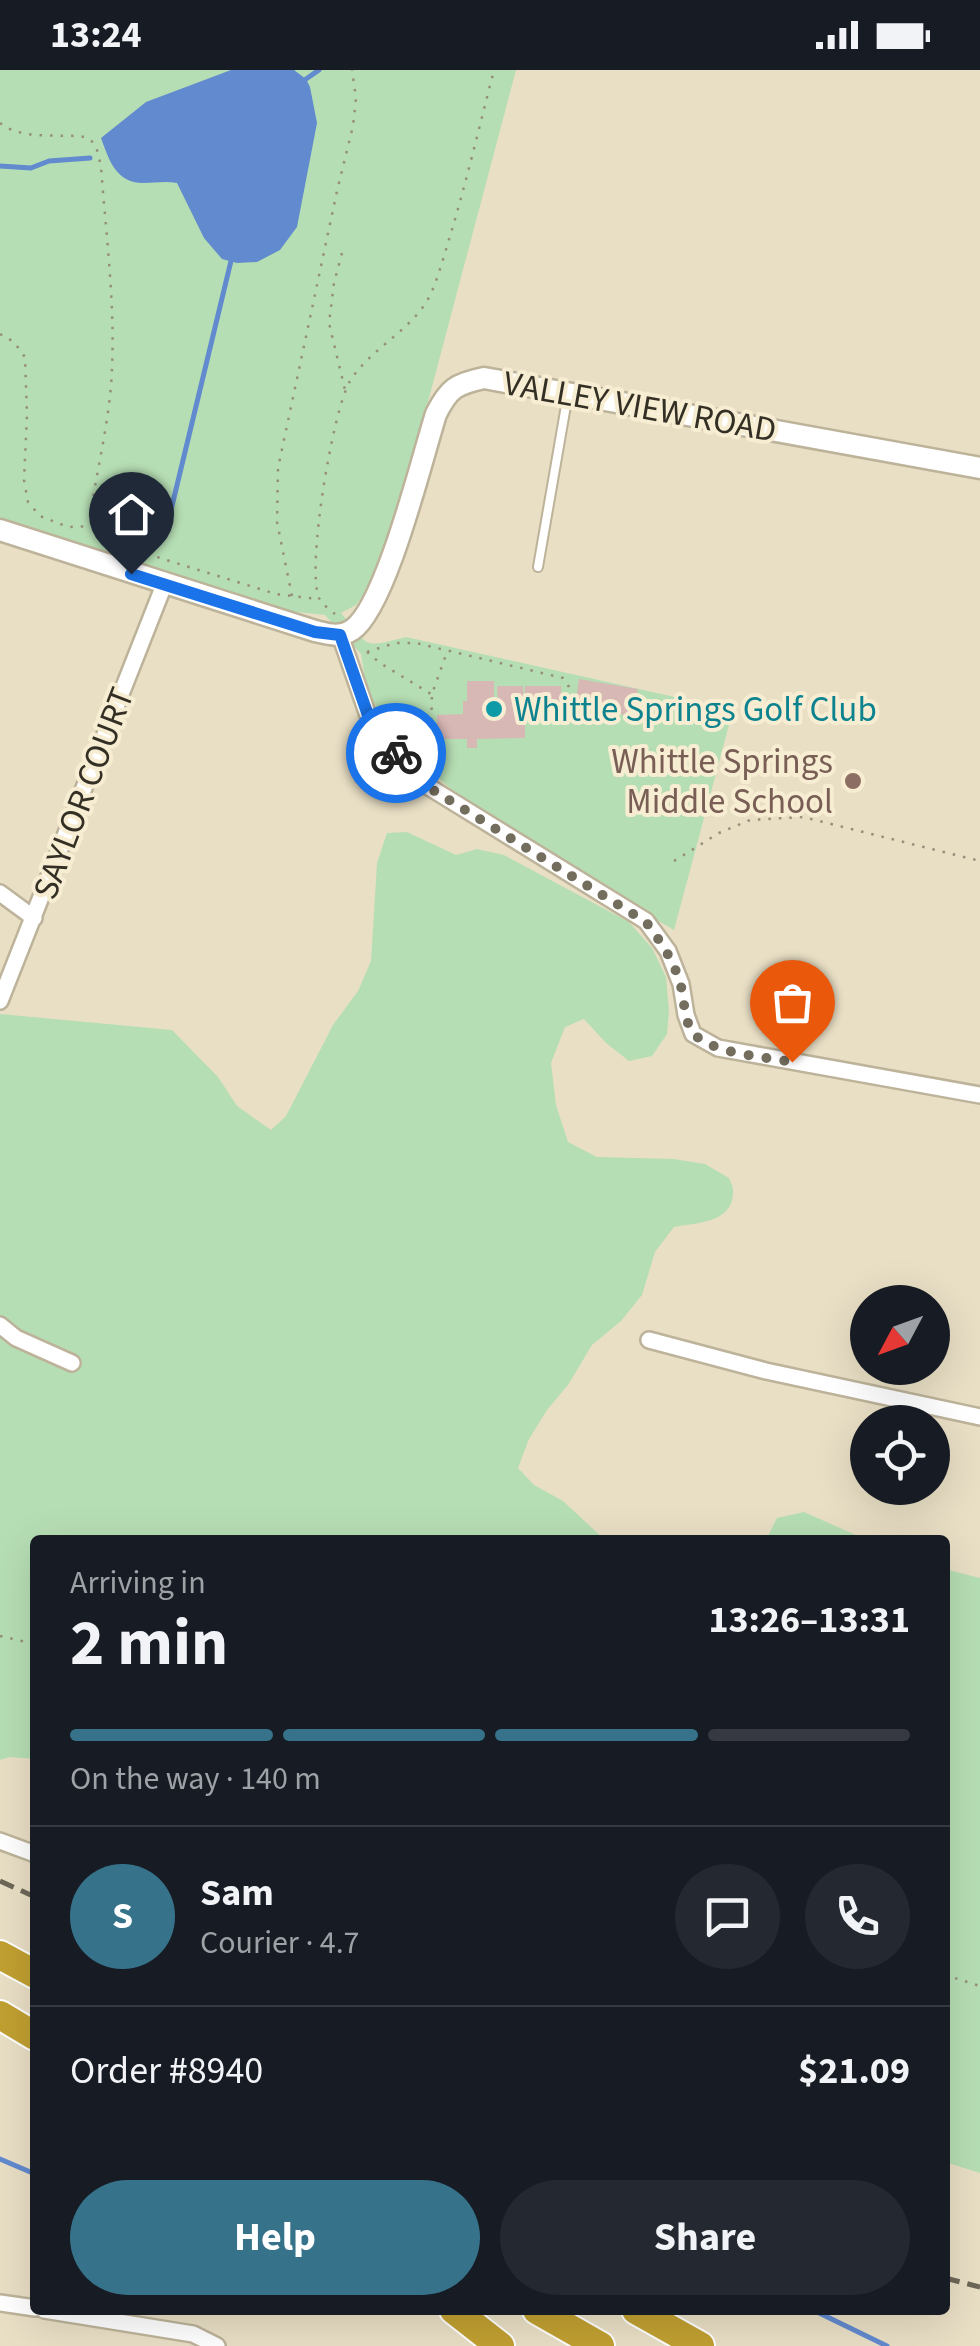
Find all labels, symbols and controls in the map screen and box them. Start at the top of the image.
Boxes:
text: 13:24 [50,8,142,62]
street label: VALLEY VIEW ROAD [499,358,780,456]
pin [89,472,174,575]
icon: home [104,487,159,542]
street label: SAYLOR COURT [21,680,147,906]
place label: Whittle Springs Golf Club [514,685,877,735]
marker: Whittle Springs Golf Club [483,698,505,720]
courier [346,703,446,803]
icon: bike [369,726,424,781]
place label: Whittle Springs Middle School [611,737,833,827]
marker: Whittle Springs Middle School [842,770,864,792]
pin [750,960,835,1063]
icon: bag [765,975,820,1030]
north arrow [850,1285,950,1385]
map controls [850,1285,950,1505]
button: locate [850,1405,950,1505]
text: Arriving in [70,1560,206,1606]
text: 13:26–13:31 [708,1593,910,1647]
text: 2 min [70,1597,228,1690]
text: On the way · 140 m [70,1756,321,1802]
button: chat [675,1864,780,1969]
button: phone [805,1864,910,1969]
text: Sam [200,1866,274,1920]
text: S [112,1889,133,1943]
text: Courier · 4.7 [200,1920,360,1966]
text: Order #8940 [70,2044,263,2098]
text: $21.09 [798,2044,910,2098]
button: Help [70,2180,480,2295]
button: Share [500,2180,910,2295]

